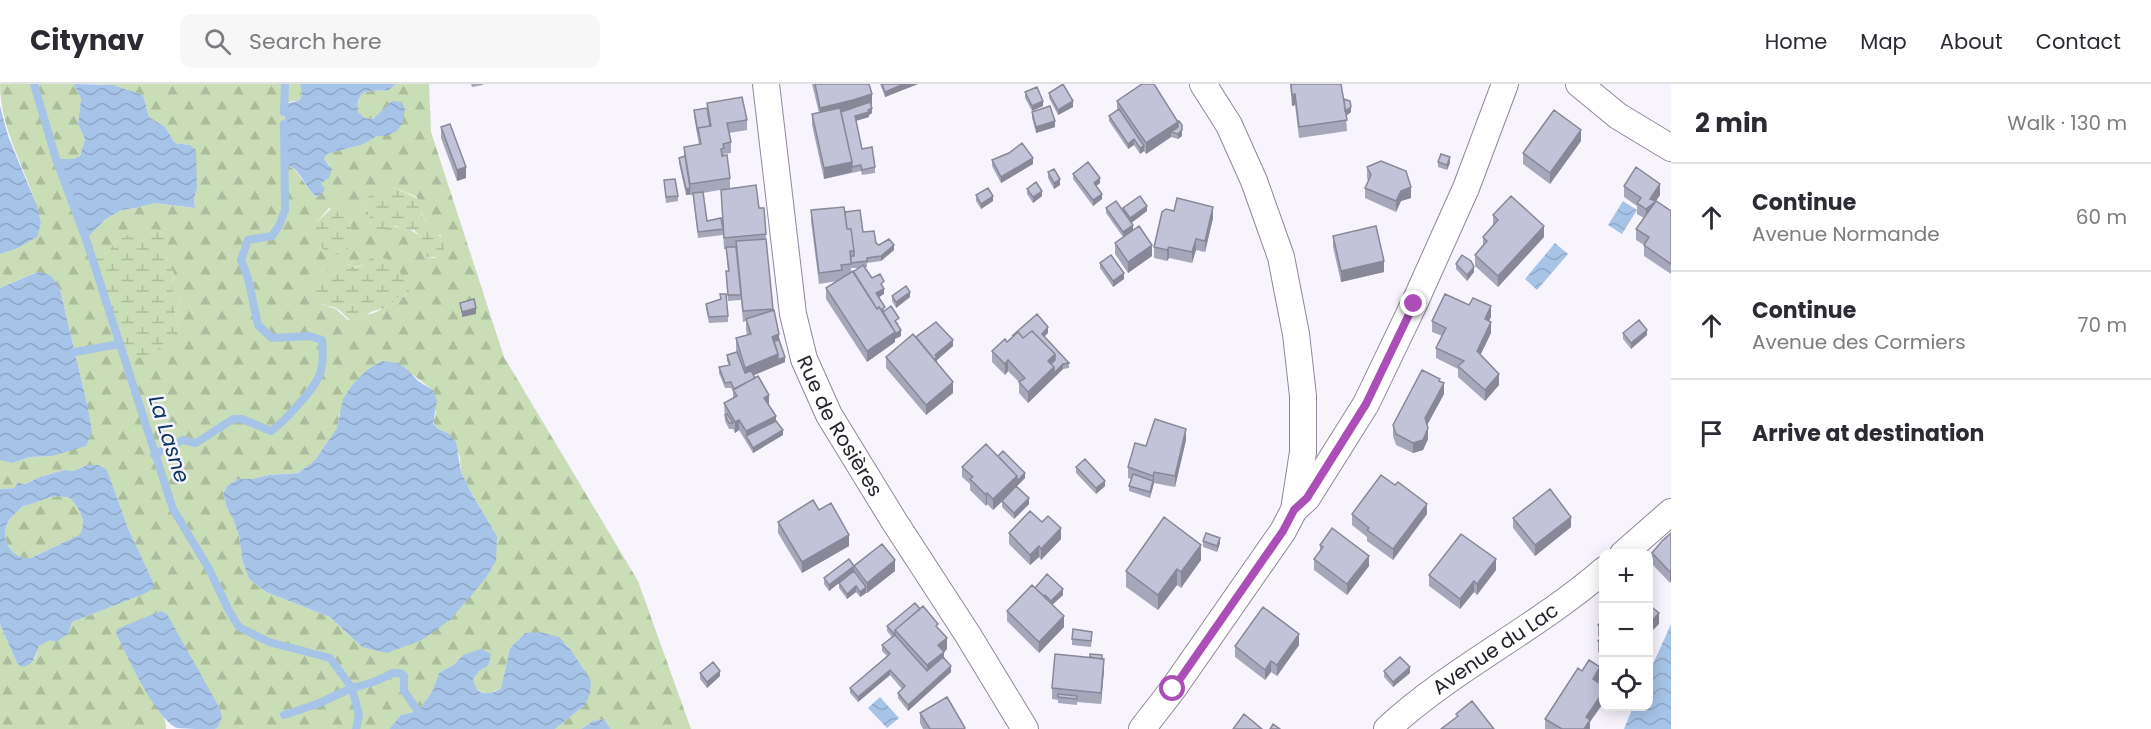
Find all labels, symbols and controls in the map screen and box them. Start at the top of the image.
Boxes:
search box [180,14,600,68]
text: Citynav [30,21,144,60]
icon: search [201,25,234,58]
text: Search here [249,26,382,57]
text: Home [1765,27,1827,56]
text: Map [1860,27,1907,56]
text: About [1940,27,2003,56]
text: Contact [2036,27,2121,56]
text: 2 min [1695,105,1768,141]
text: Walk · 130 m [2007,109,2127,137]
text: Continue [1752,187,1856,218]
icon: ahead [1695,201,1728,234]
text: 60 m [2076,203,2127,231]
text: Avenue Normande [1752,220,1940,248]
route end [1400,290,1426,316]
text: Continue [1752,295,1856,326]
icon: ahead [1695,309,1728,342]
text: 70 m [2078,311,2127,339]
text: Avenue des Cormiers [1752,328,1966,356]
street label: Rue de Rosières [790,351,890,502]
water label: La Lasne [142,391,197,486]
icon: arrive [1695,417,1728,450]
text: Arrive at destination [1752,418,1984,449]
map controls [1599,549,1653,711]
button: + [1599,549,1653,603]
street label: Avenue du Lac [1427,596,1564,701]
button: − [1599,603,1653,657]
button: locate [1599,657,1653,711]
route start [1159,675,1185,701]

